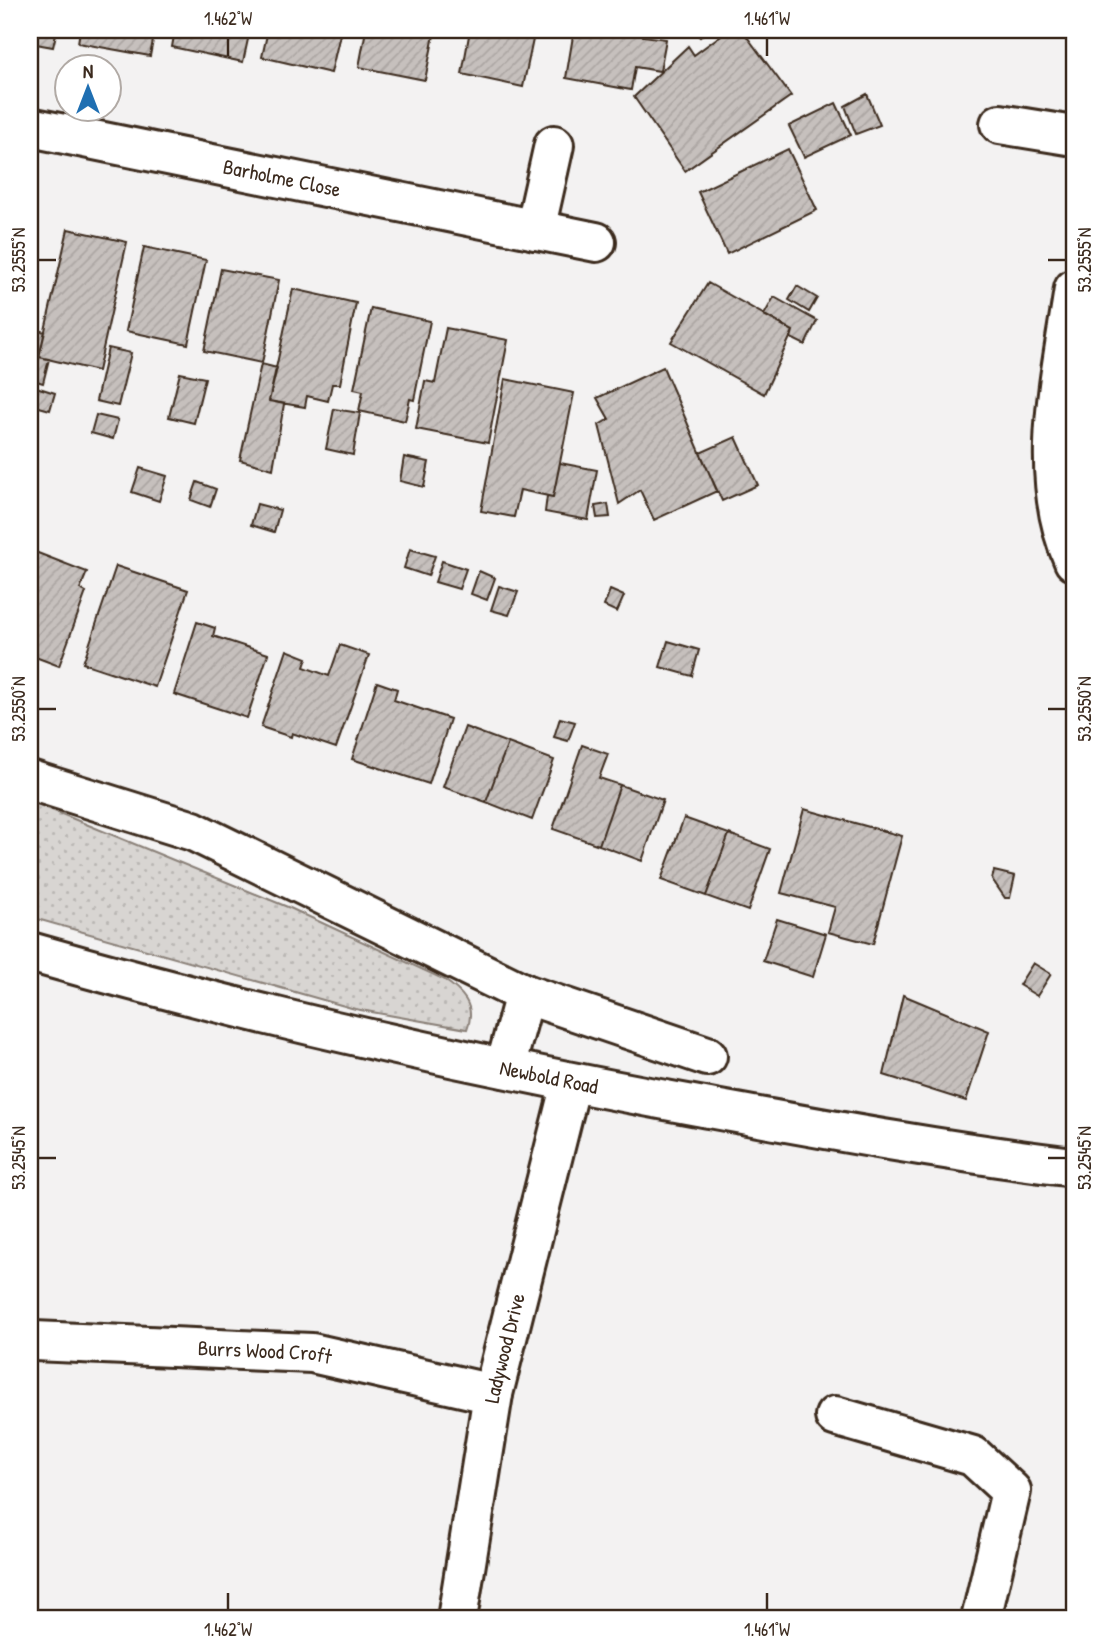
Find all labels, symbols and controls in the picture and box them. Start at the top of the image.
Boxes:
text: 1.462°W [204,6,252,31]
text: 1.461°W [744,6,790,31]
north arrow [52,52,122,122]
text: N [83,58,93,84]
street label: Barholme Close [221,152,343,204]
text: 53.2555°N [6,228,31,292]
text: 53.2555°N [1072,228,1097,292]
text: 53.2550°N [6,677,31,742]
text: 53.2550°N [1072,677,1097,742]
street label: Newbold Road [497,1053,601,1101]
text: 53.2545°N [6,1126,31,1190]
text: 53.2545°N [1072,1126,1097,1190]
street label: Ladywood Drive [477,1290,532,1405]
street label: Burrs Wood Croft [197,1333,335,1371]
text: 1.462°W [204,1617,252,1642]
text: 1.461°W [744,1617,790,1642]

